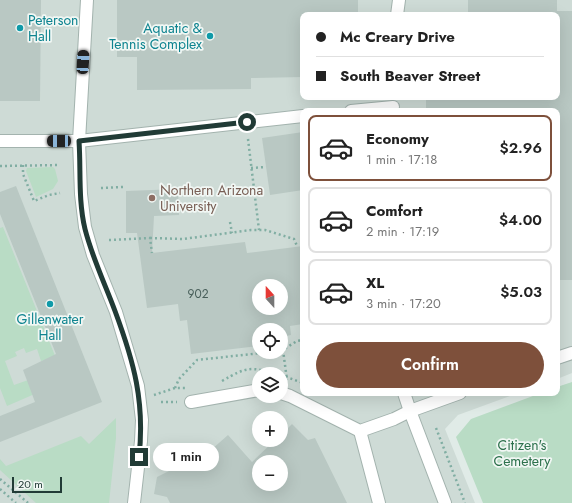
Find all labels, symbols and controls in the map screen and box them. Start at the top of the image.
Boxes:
place label: Peterson Hall [28,10,78,46]
place label: Aquatic & Tennis Complex [109,18,203,54]
marker: Peterson Hall [15,23,25,33]
text: Mc Creary Drive [340,26,455,48]
marker: Aquatic & Tennis Complex [205,31,215,41]
car [76,50,90,74]
text: South Beaver Street [340,65,480,87]
route start [238,113,256,131]
text: Economy [366,128,429,150]
icon: car [318,130,354,166]
car [47,135,71,147]
text: $2.96 [500,137,542,159]
text: 1 min · 17:18 [366,150,437,169]
place label: Northern Arizona University [160,180,263,216]
marker: Northern Arizona University [147,193,157,203]
text: Comfort [366,200,423,222]
icon: car [318,202,354,238]
text: $4.00 [499,209,542,231]
text: 2 min · 17:19 [366,222,439,241]
text: XL [366,272,384,294]
icon: car [318,274,354,310]
north arrow [252,279,288,315]
map controls [252,279,288,491]
text: $5.03 [500,281,542,303]
house number: 902 [188,285,209,303]
text: 3 min · 17:20 [366,294,441,313]
marker: Gillenwater Hall [45,299,55,309]
place label: Gillenwater Hall [16,309,84,345]
button: locate [252,323,288,359]
button: Confirm [316,342,544,388]
button: layers [252,367,288,403]
button: + [252,411,288,447]
park label: Citizen's Cemetery [494,435,551,471]
callout: 1 min [153,443,219,471]
text: 1 min [170,447,202,466]
route end [130,448,148,466]
button: − [252,455,288,491]
scale bar [12,475,62,494]
text: 20 m [18,476,43,492]

